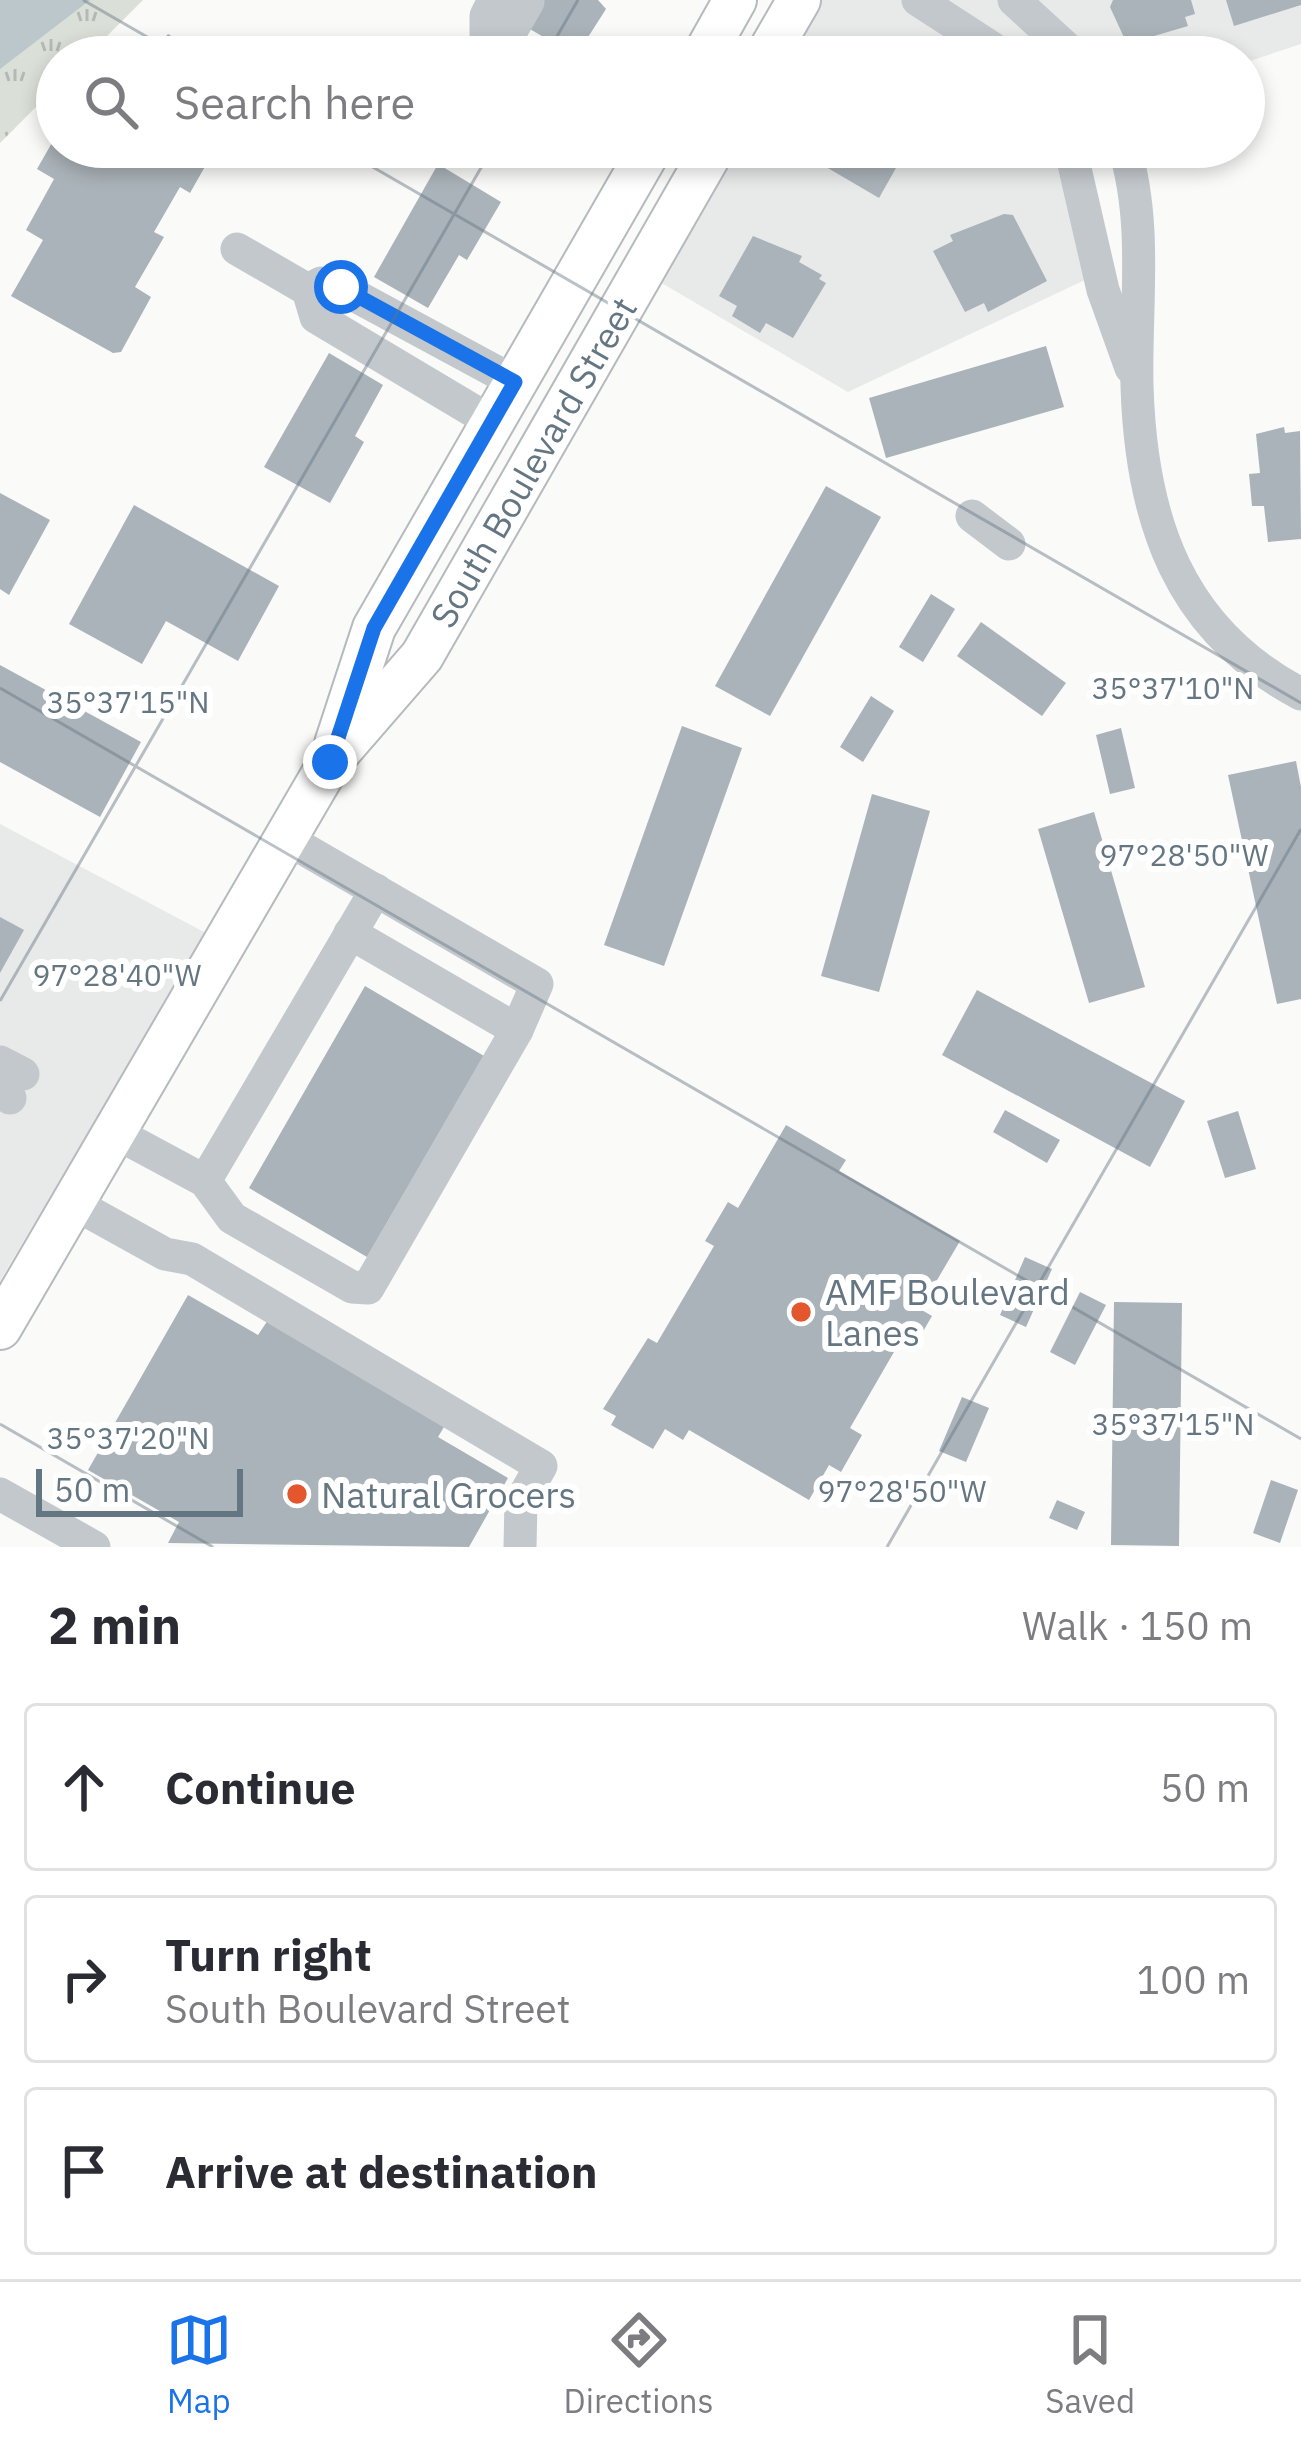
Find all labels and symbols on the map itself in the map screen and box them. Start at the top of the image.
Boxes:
route start [314,260,368,314]
street label: South Boulevard Street [419,288,647,636]
text: 35°37'10"N [1091,668,1255,707]
text: 35°37'15"N [46,682,210,721]
route end [303,735,357,789]
text: 97°28'50"W [1099,835,1269,874]
text: 97°28'40"W [32,955,202,994]
place label: AMF Boulevard Lanes [825,1268,1070,1356]
marker: AMF Boulevard Lanes [788,1299,814,1325]
text: 35°37'15"N [1091,1404,1255,1443]
text: 35°37'20"N [46,1418,210,1457]
scale bar [36,1463,243,1516]
place label: Natural Grocers [321,1471,576,1518]
text: 97°28'50"W [817,1471,987,1510]
marker: Natural Grocers [284,1481,310,1507]

